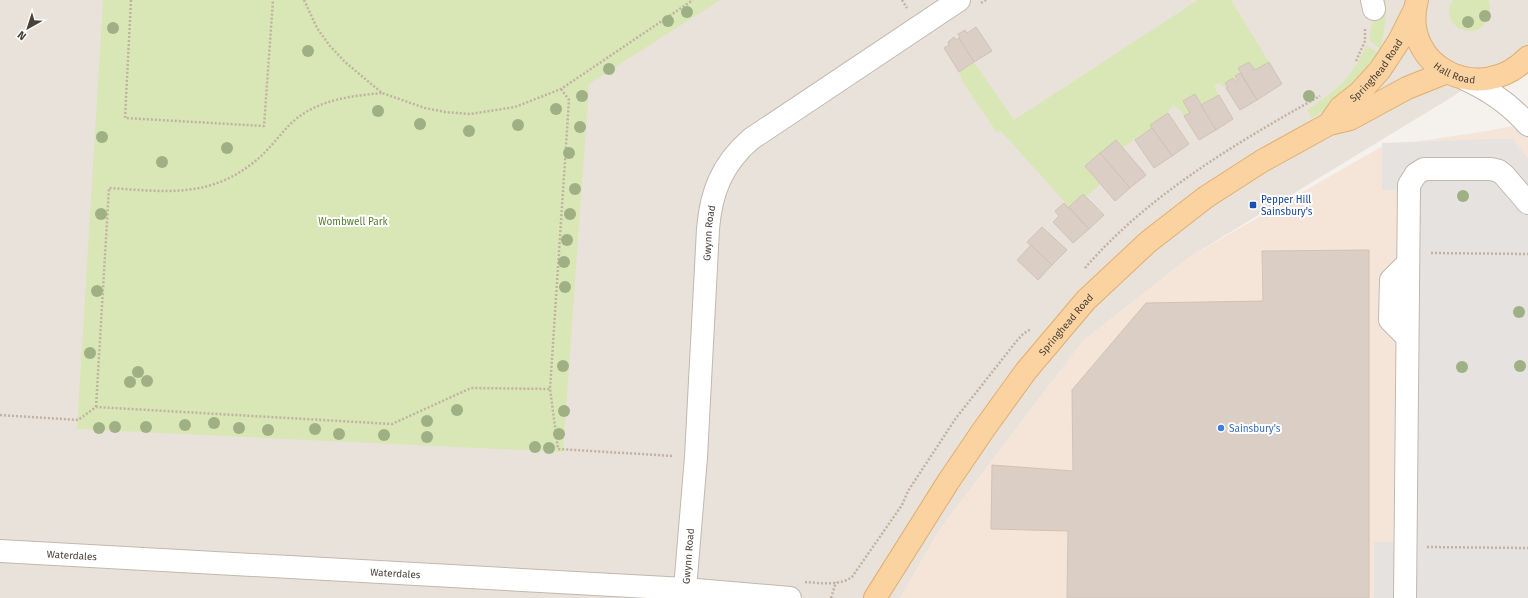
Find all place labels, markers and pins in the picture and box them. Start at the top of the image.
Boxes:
place label: Pepper Hill Sainsbury's [1261,194,1313,218]
marker: Pepper Hill Sainsbury's [1248,200,1258,210]
marker: Sainsbury's [1216,423,1226,433]
place label: Sainsbury's [1229,423,1281,435]

